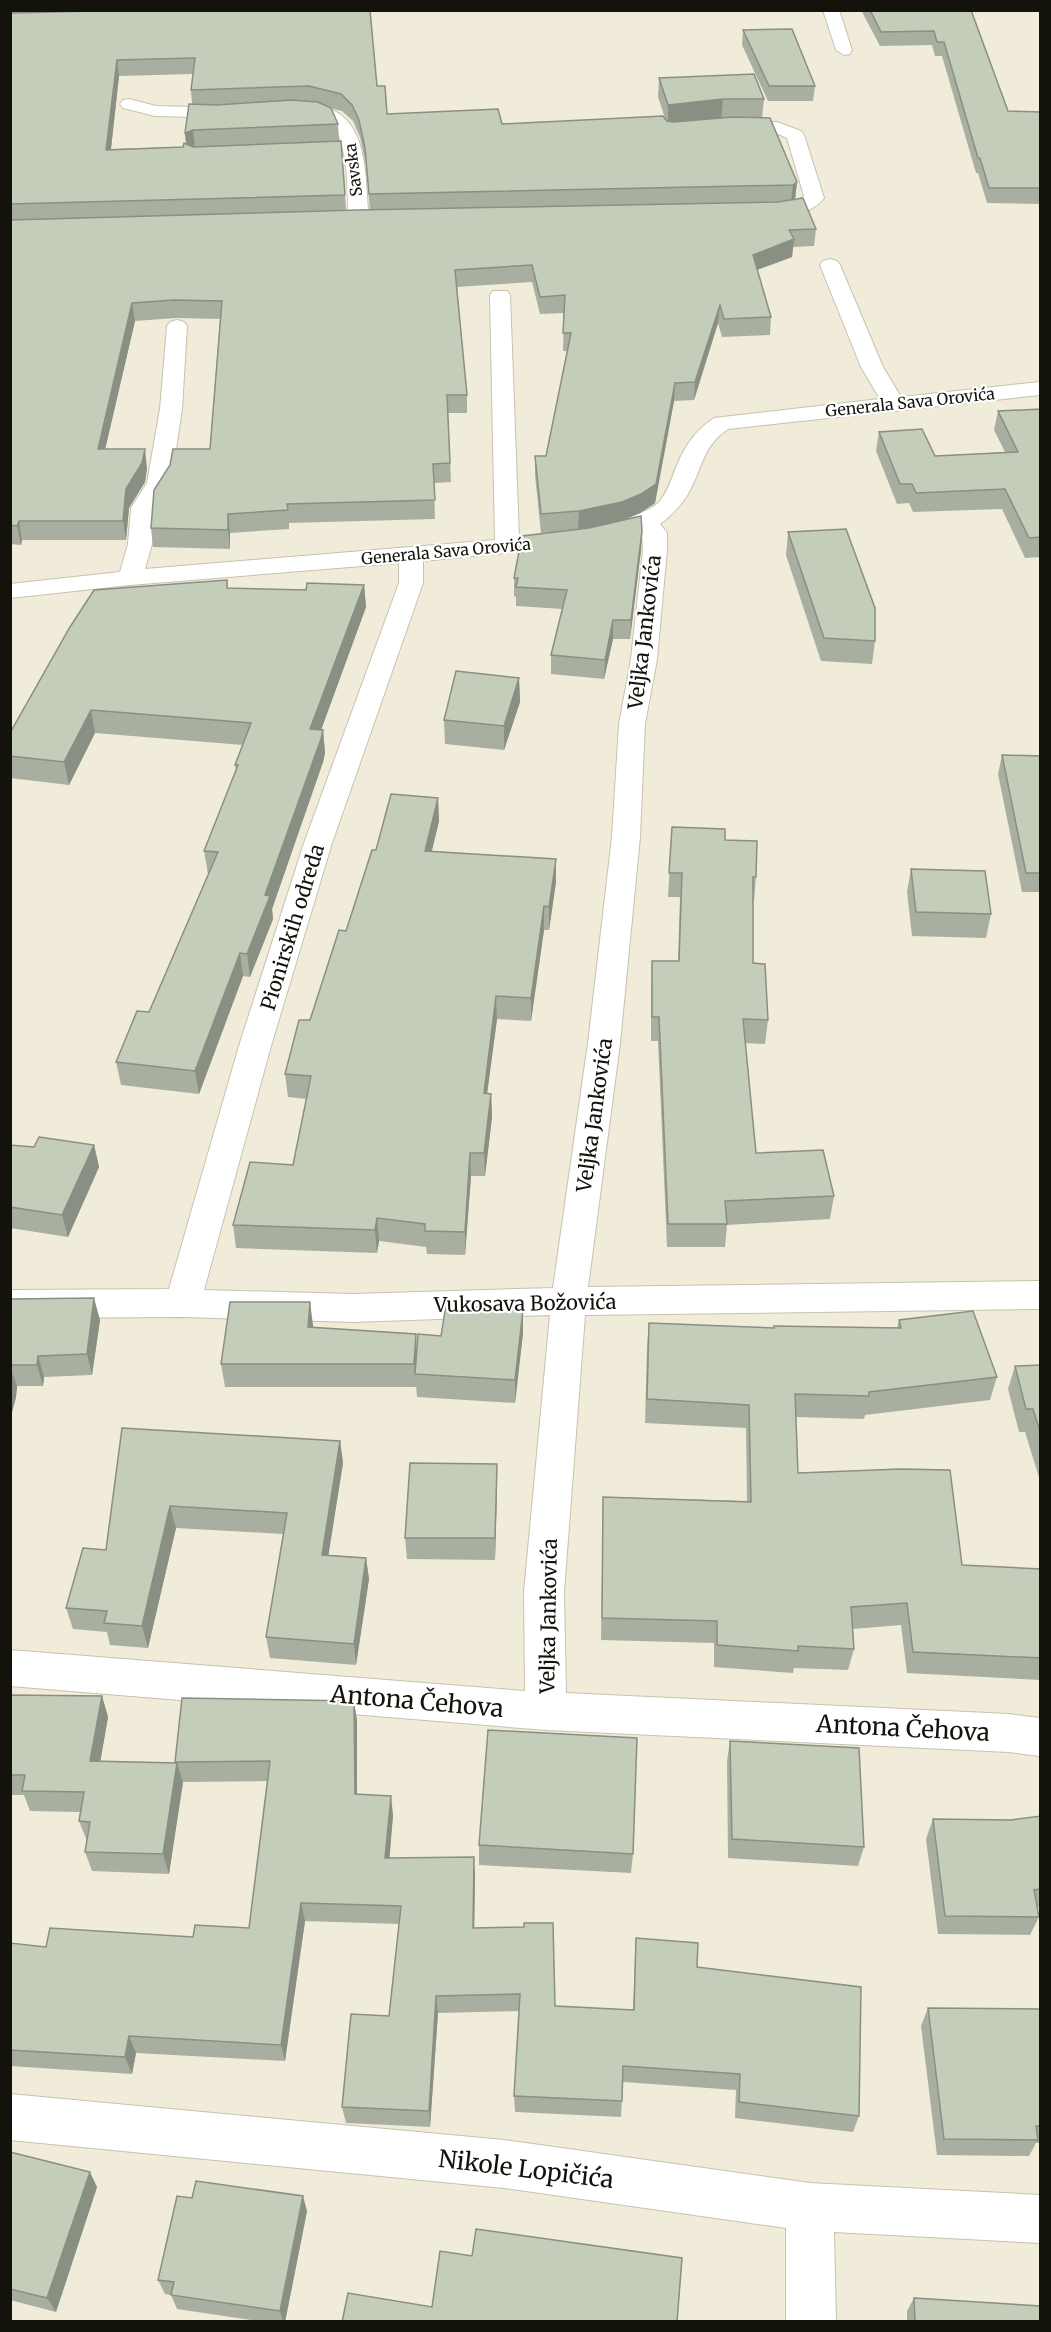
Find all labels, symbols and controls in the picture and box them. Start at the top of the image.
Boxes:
street label: Savska [340,142,366,198]
street label: Generala Sava Orovića [824,383,996,421]
street label: Generala Sava Orovića [360,534,532,568]
street label: Veljka Jankovića [622,553,666,712]
street label: Pionirskih odreda [255,841,329,1013]
street label: Veljka Jankovića [571,1036,617,1195]
street label: Vukosava Božovića [433,1289,617,1317]
street label: Veljka Jankovića [534,1538,562,1695]
street label: Antona Čehova [328,1677,505,1724]
street label: Antona Čehova [814,1707,991,1748]
street label: Nikole Lopičića [437,2143,616,2195]

